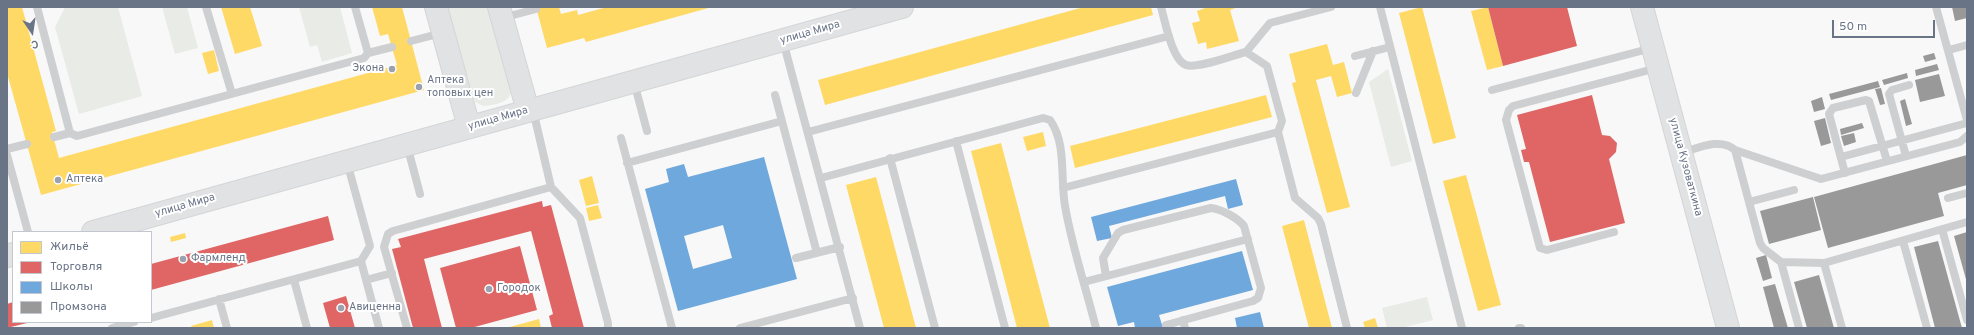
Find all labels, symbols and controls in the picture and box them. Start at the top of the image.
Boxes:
north arrow [12,12,52,52]
scale bar [1834,12,1937,38]
street label: улица Мира [779,18,841,48]
text: 50 m [1839,19,1867,35]
text: С [30,36,40,51]
place label: Экона [352,62,384,76]
marker: Экона [387,64,397,74]
place label: Аптека топовых цен [427,74,493,100]
marker: Аптека топовых цен [414,82,424,92]
street label: улица Мира [467,104,529,134]
street label: улица Кузоваткина [1666,116,1704,218]
place label: Аптека [66,173,103,187]
marker: Аптека [53,175,63,185]
street label: улица Мира [154,191,216,221]
legend [12,231,152,323]
text: Жильё [50,239,89,255]
place label: Фармленд [191,252,246,266]
marker: Фармленд [178,254,188,264]
text: Торговля [50,259,102,275]
text: Школы [50,279,93,295]
place label: Городок [497,282,541,296]
marker: Городок [484,284,494,294]
text: Промзона [50,299,107,315]
place label: Авиценна [349,301,401,315]
marker: Авиценна [336,303,346,313]

